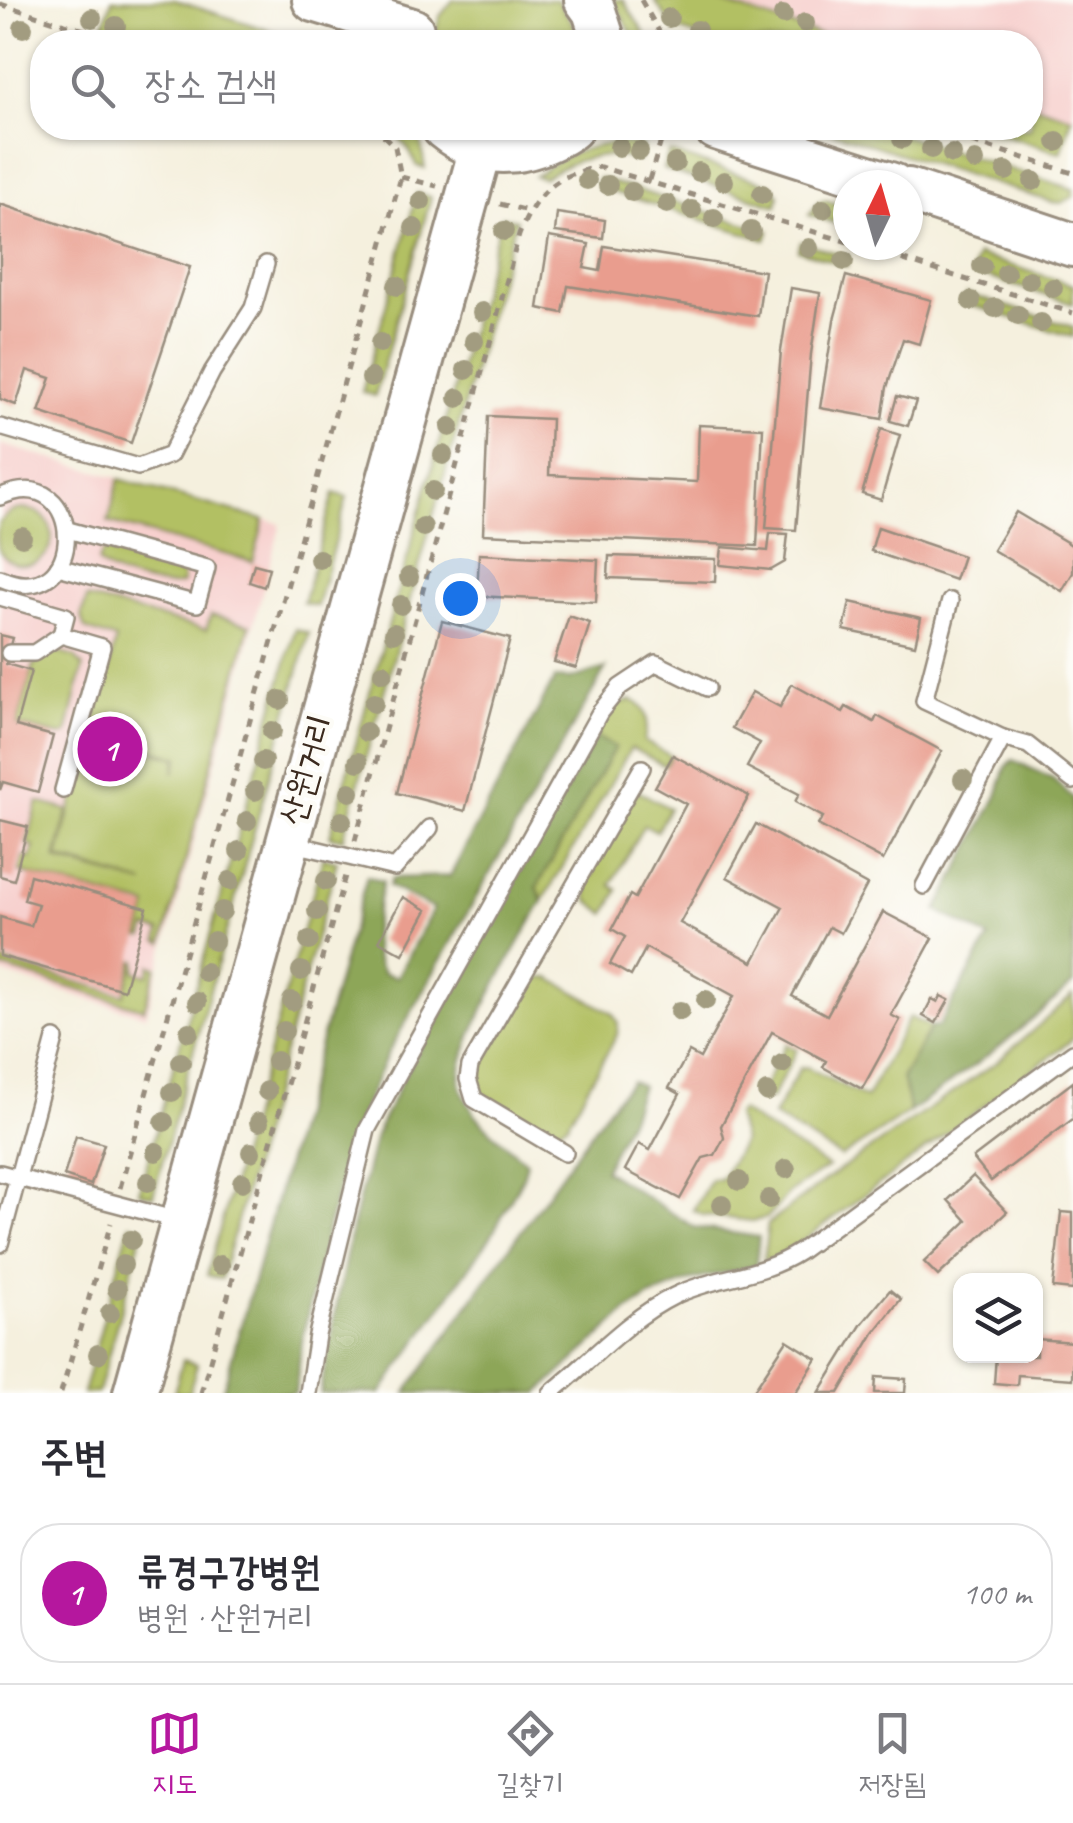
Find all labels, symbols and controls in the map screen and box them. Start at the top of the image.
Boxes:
search box [30,30,1043,140]
icon: search [65,58,120,113]
text: 장소 검색 [145,61,277,108]
north arrow [833,170,923,260]
your location [435,573,486,624]
street label: 산원거리 [269,710,343,830]
pin: 1 [78,712,142,786]
map controls [953,1273,1043,1363]
button: layers [953,1273,1043,1363]
text: 주변 [40,1431,108,1484]
text: 류경구강병원 [137,1548,320,1595]
text: 1 [67,1573,82,1614]
text: 100 m [962,1573,1031,1614]
text: 병원 · 산원거리 [137,1597,313,1638]
tab: 지도 [147,1706,202,1803]
tab: 길찾기 [496,1706,564,1803]
tab: 저장됨 [858,1706,926,1803]

